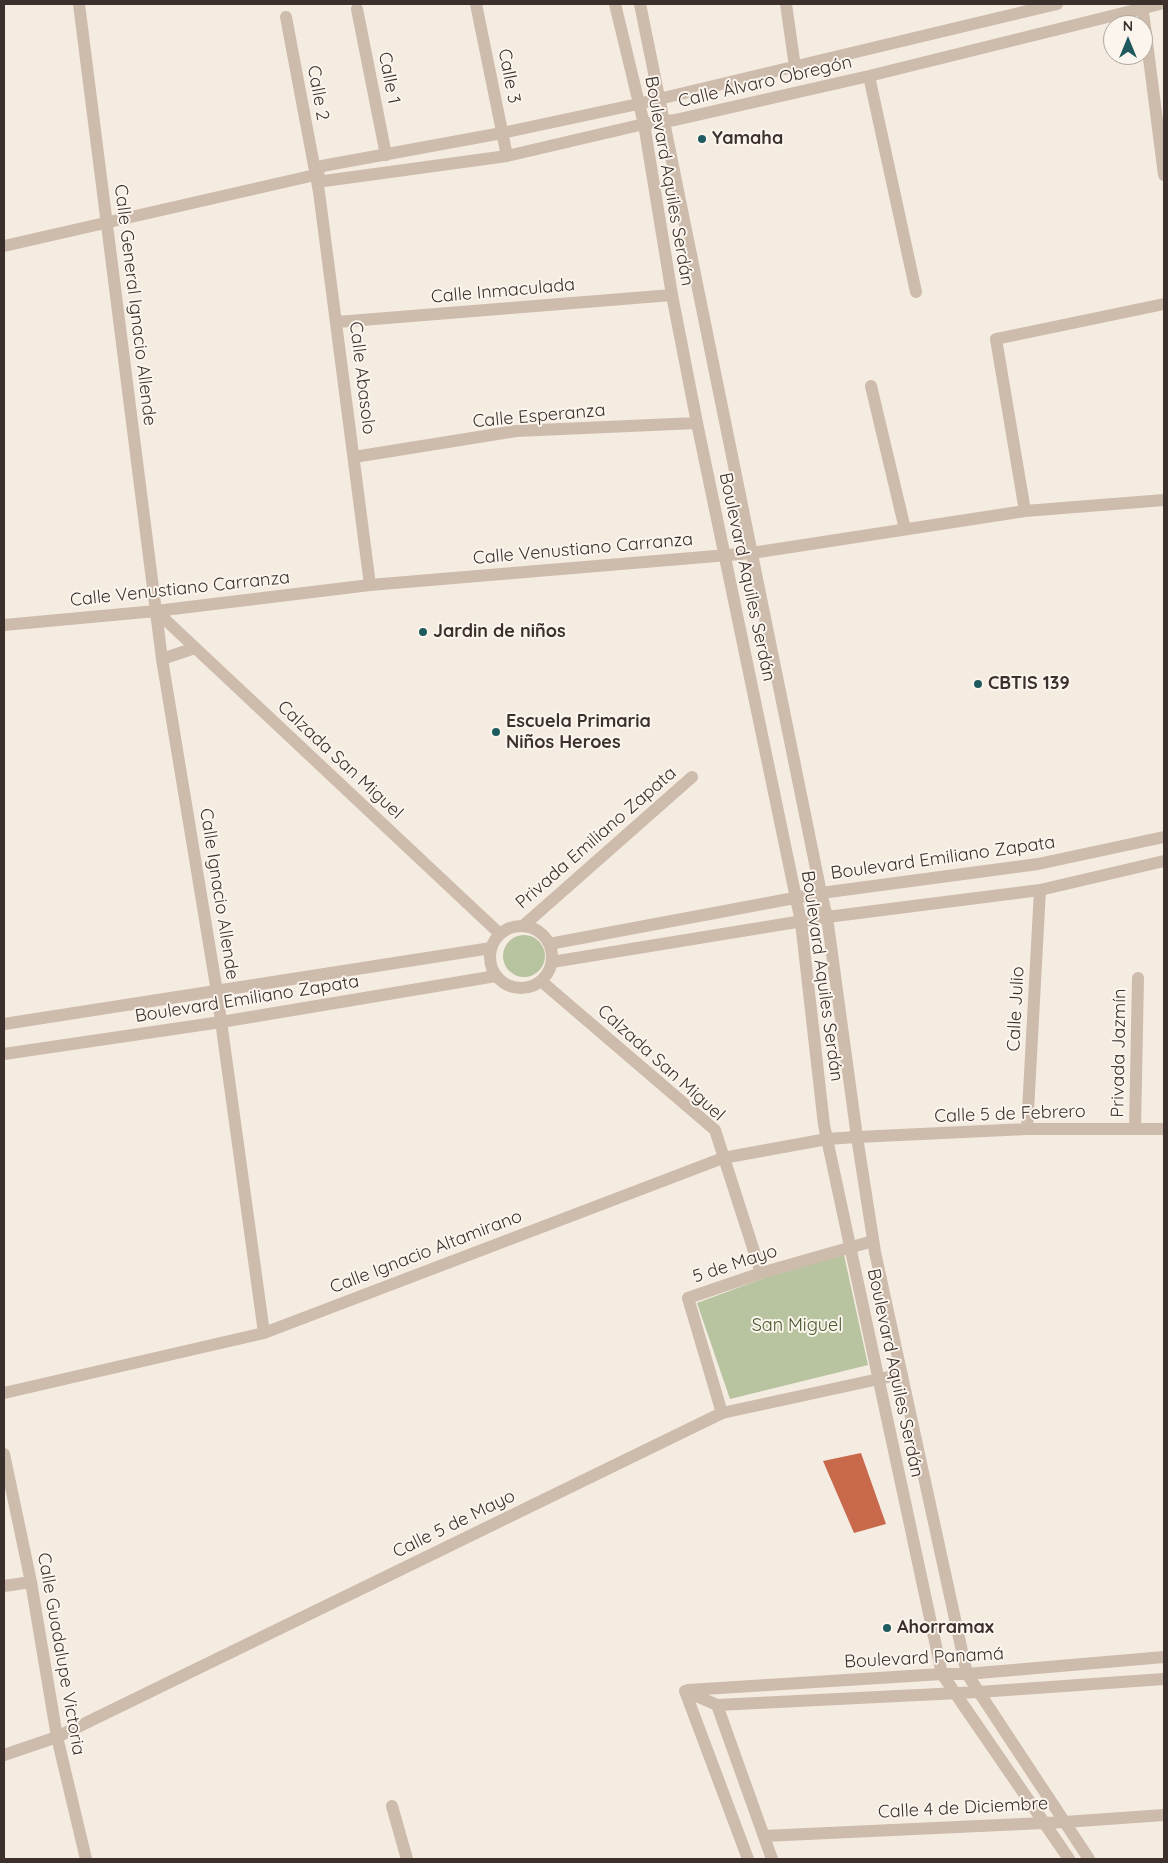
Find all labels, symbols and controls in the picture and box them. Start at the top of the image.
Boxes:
north arrow [1103,15,1153,65]
text: N [1123,17,1133,35]
street label: Calle 3 [493,47,525,105]
street label: Calle 1 [373,50,405,106]
street label: Calle Álvaro Obregón [676,51,854,113]
street label: Calle 2 [303,64,333,122]
street label: Boulevard Aquiles Serdán [640,74,698,288]
place label: Yamaha [712,128,783,150]
marker: Yamaha [696,133,708,145]
street label: Calle General Ignacio Allende [109,183,161,427]
street label: Calle Inmaculada [430,274,576,308]
street label: Calle Abasolo [344,320,380,436]
street label: Calle Esperanza [472,399,606,433]
street label: Boulevard Aquiles Serdán [714,471,780,683]
street label: Calle Venustiano Carranza [472,529,694,569]
street label: Calle Venustiano Carranza [69,567,291,611]
place label: Jardin de niños [433,621,566,643]
marker: Jardin de niños [417,626,429,638]
place label: CBTIS 139 [988,673,1070,695]
marker: CBTIS 139 [972,678,984,690]
street label: Calzada San Miguel [273,696,407,824]
place label: Escuela Primaria Niños Heroes [506,711,651,754]
marker: Escuela Primaria Niños Heroes [490,726,502,738]
street label: Privada Emiliano Zapata [511,762,681,914]
street label: Calle Ignacio Allende [195,807,243,981]
street label: Boulevard Emiliano Zapata [829,832,1057,884]
street label: Boulevard Aquiles Serdán [796,869,848,1083]
street label: Calle Julio [1003,966,1029,1052]
street label: Boulevard Emiliano Zapata [133,971,361,1027]
street label: Privada Jazmín [1107,988,1131,1118]
street label: Calzada San Miguel [593,1000,729,1126]
street label: Calle 5 de Febrero [934,1101,1086,1127]
street label: Calle Ignacio Altamirano [327,1205,525,1299]
street label: 5 de Mayo [690,1240,780,1288]
street label: Boulevard Aquiles Serdán [862,1267,928,1479]
park label: San Miguel [752,1315,842,1337]
street label: Calle 5 de Mayo [389,1485,519,1563]
street label: Calle Guadalupe Victoria [33,1551,89,1757]
place label: Ahorramax [897,1617,994,1639]
marker: Ahorramax [881,1622,893,1634]
street label: Boulevard Panamá [844,1643,1004,1673]
street label: Calle 4 de Diciembre [877,1793,1049,1823]

